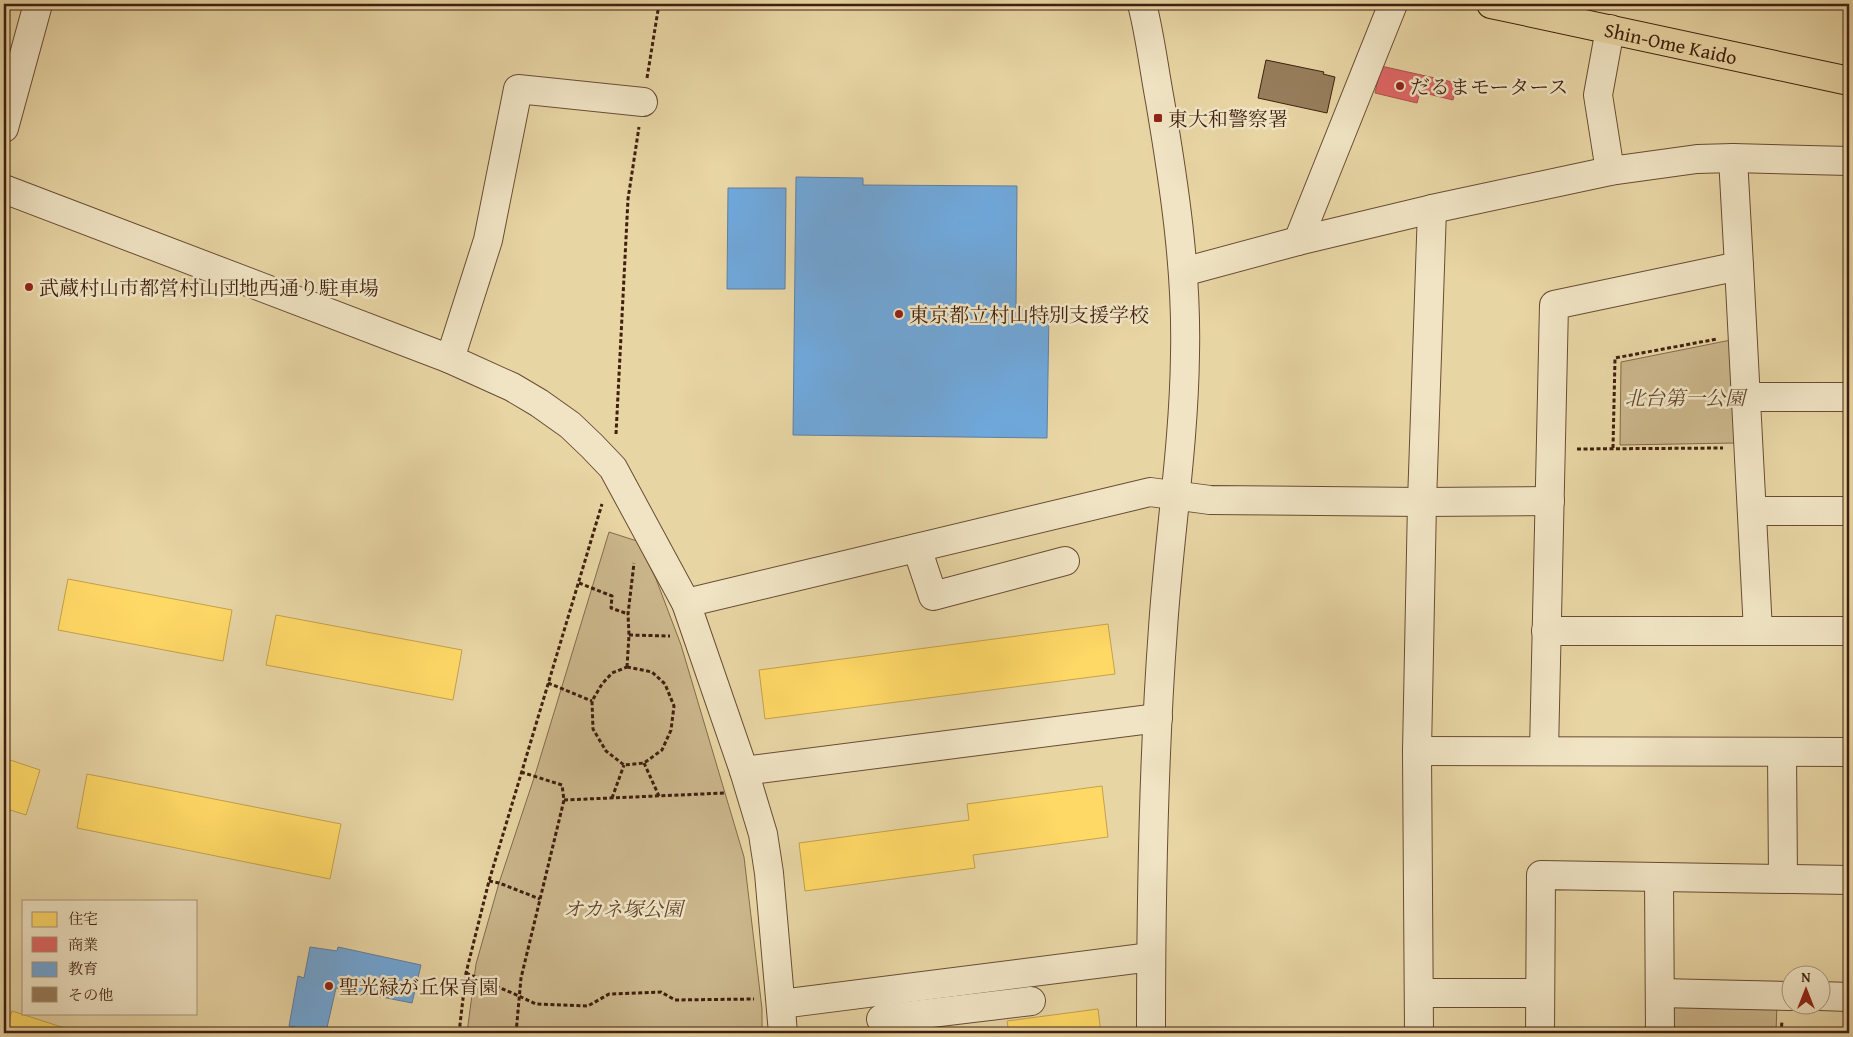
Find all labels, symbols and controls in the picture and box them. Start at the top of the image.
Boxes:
street label: Shin-Ome Kaido [1602,14,1740,71]
place label: だるまモータース [1410,72,1568,101]
marker: だるまモータース [1394,80,1406,92]
place label: 東大和警察署 [1168,104,1288,133]
marker: 東大和警察署 [1152,112,1164,124]
place label: 武蔵村山市都営村山団地西通り駐車場 [39,273,379,302]
marker: 武蔵村山市都営村山団地西通り駐車場 [23,281,35,293]
place label: 東京都立村山特別支援学校 [909,300,1149,329]
marker: 東京都立村山特別支援学校 [893,308,905,320]
park label: 北台第一公園 [1625,383,1748,412]
park label: オカネ塚公園 [563,894,686,923]
legend [22,900,198,1014]
text: 住宅 [68,908,98,929]
text: 商業 [68,934,98,955]
text: 教育 [68,958,98,979]
north arrow [1780,964,1830,1014]
text: N [1801,967,1811,987]
place label: 聖光緑が丘保育園 [339,972,499,1001]
marker: 聖光緑が丘保育園 [323,980,335,992]
text: その他 [68,984,113,1005]

